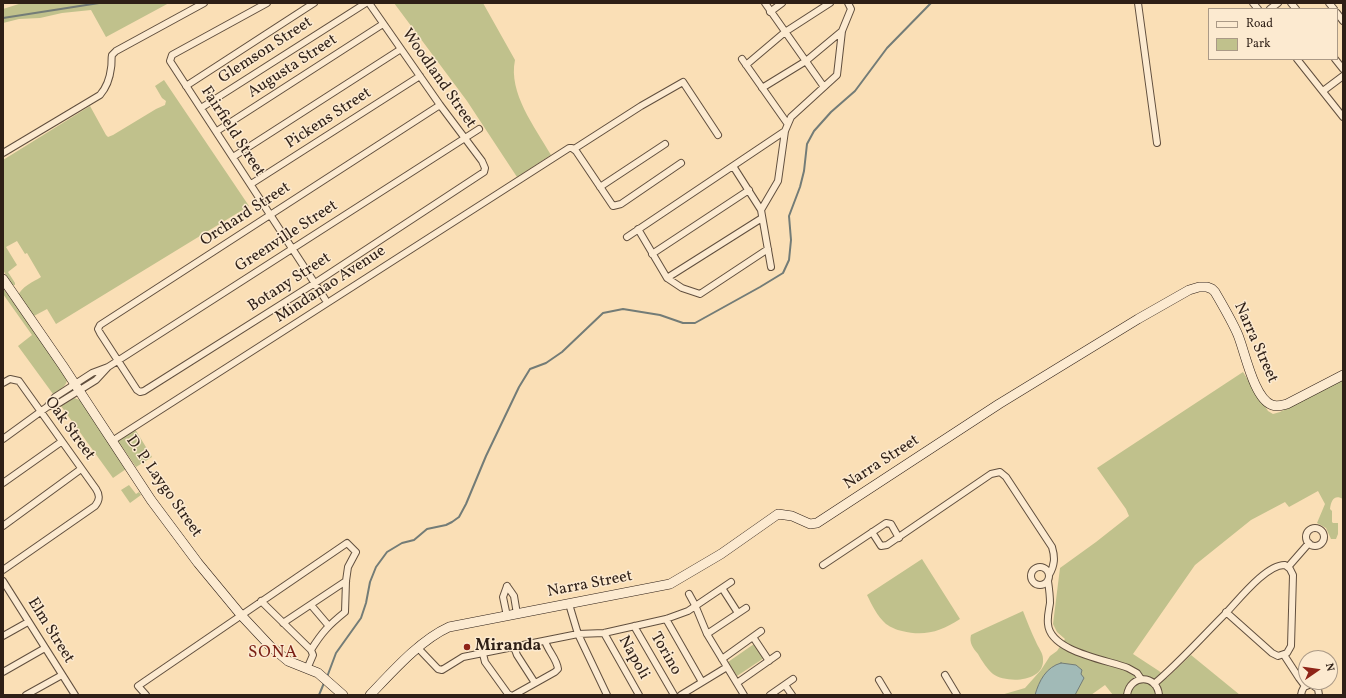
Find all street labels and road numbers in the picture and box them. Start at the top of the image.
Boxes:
street label: Glemson Street [215,13,317,89]
street label: Woodland Street [397,25,479,133]
street label: Augusta Street [245,31,341,103]
street label: Fairfield Street [196,83,268,181]
street label: Pickens Street [282,84,376,154]
street label: Orchard Street [197,179,295,251]
street label: Greenville Street [232,197,342,277]
street label: Mindanao Avenue [272,242,390,328]
street label: Botany Street [245,249,335,317]
street label: Narra Street [1229,300,1281,386]
street label: Oak Street [40,394,98,464]
street label: Narra Street [841,431,923,495]
street label: D. P. Laygo Street [121,432,205,542]
street label: Narra Street [546,567,634,603]
street label: Elm Street [22,595,78,667]
street label: Torino [645,629,685,679]
street label: Napoli [613,633,653,683]

